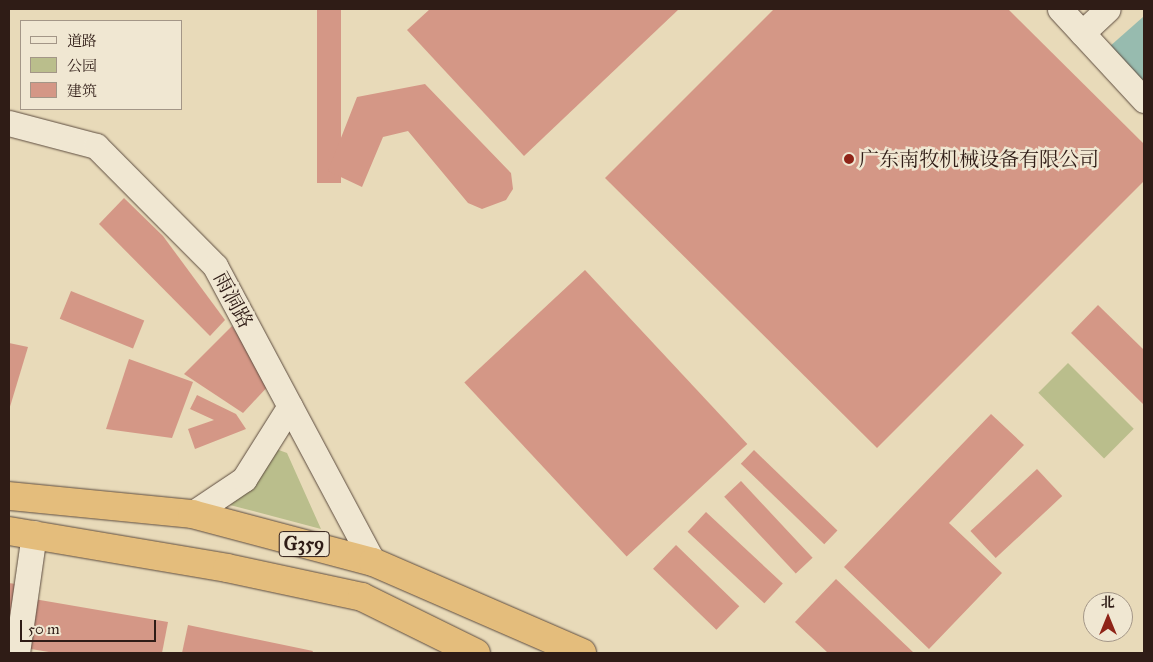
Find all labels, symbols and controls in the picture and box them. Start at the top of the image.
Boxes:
legend [20,20,182,110]
text: 道路 [67,32,97,50]
text: 公园 [67,57,97,75]
text: 建筑 [67,82,97,100]
place label: 广东南牧机械设备有限公司 [859,147,1099,171]
marker: 广东南牧机械设备有限公司 [843,153,855,165]
street label: 雨洞路 [208,268,258,332]
road number: G359 [278,528,330,560]
north arrow [1083,592,1133,642]
text: 北 [1101,594,1115,611]
scale bar [22,610,159,642]
text: 50 m [28,620,60,638]

